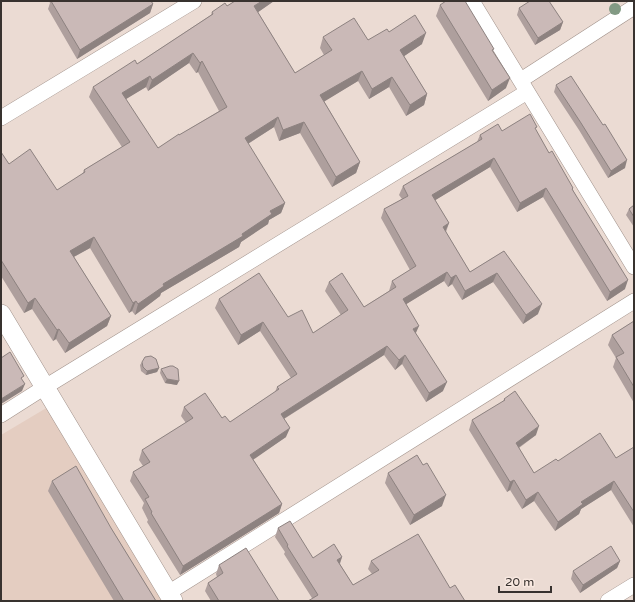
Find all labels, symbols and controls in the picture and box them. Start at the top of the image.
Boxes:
scale bar [499,568,551,594]
text: 20 m [505,575,534,589]

